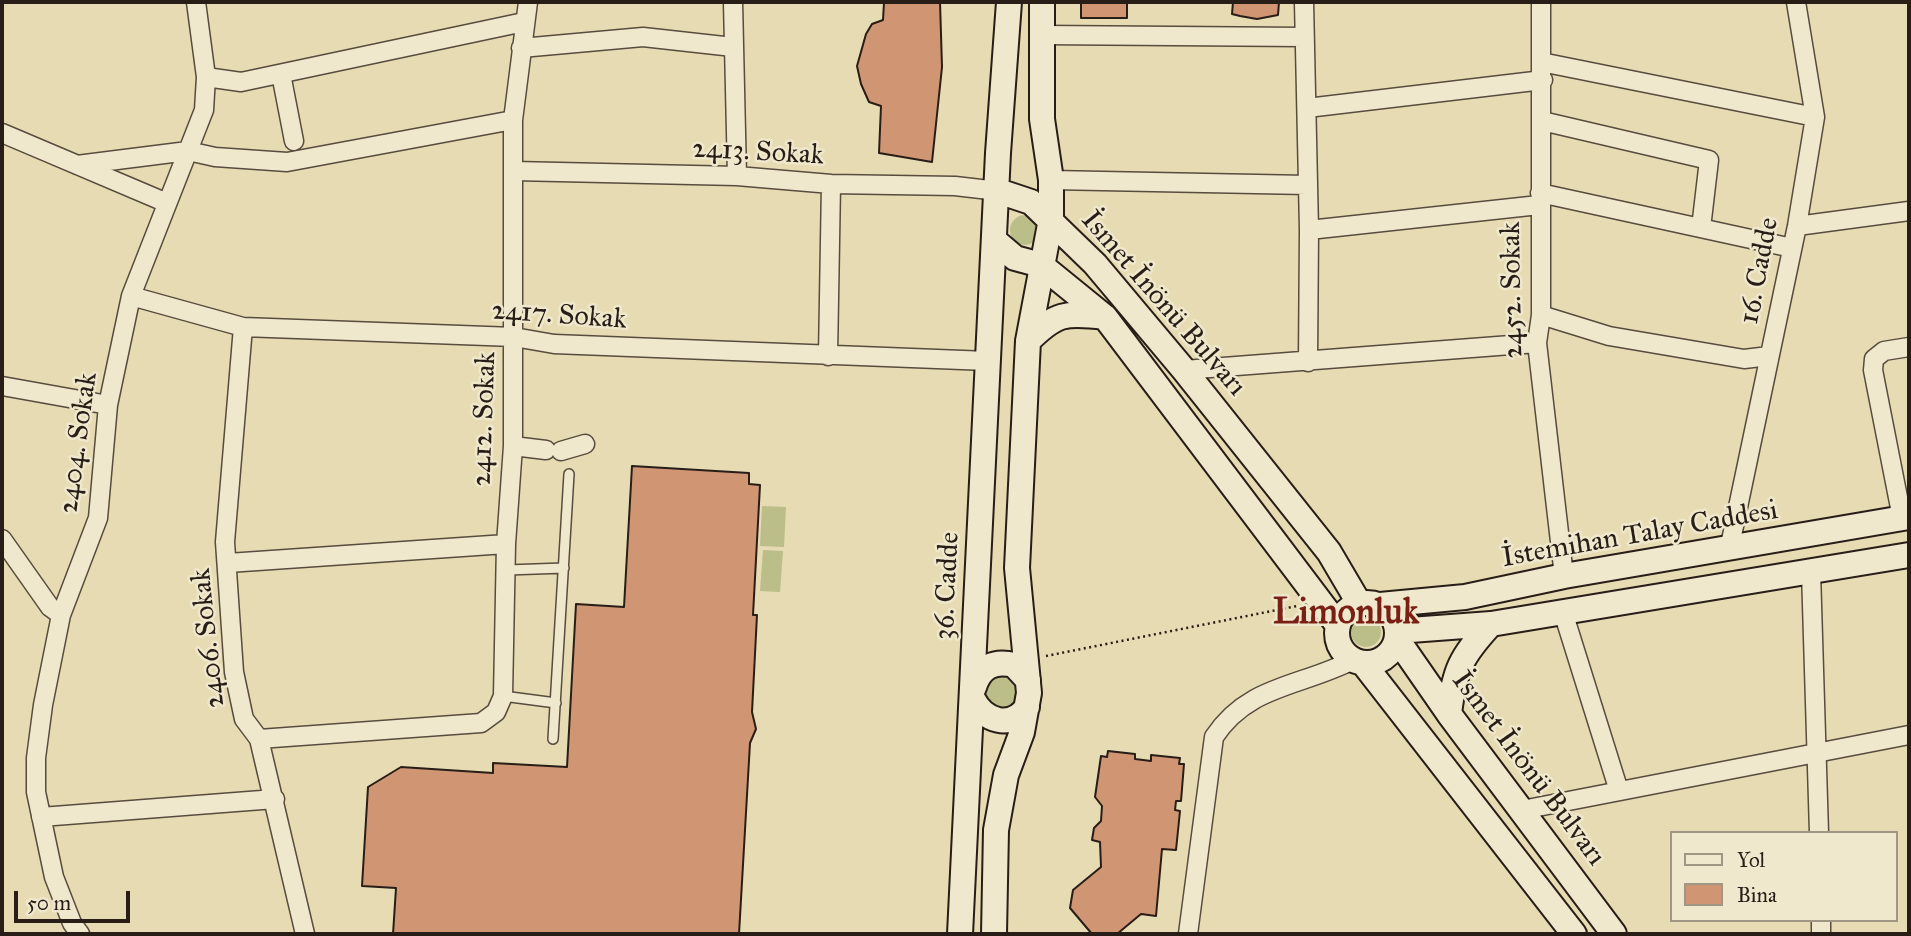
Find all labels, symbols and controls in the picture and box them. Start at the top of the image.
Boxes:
street label: 2413. Sokak [691,133,825,173]
street label: İsmet İnönü Bulvarı [1073,204,1253,404]
street label: 16. Cadde [1733,215,1787,327]
street label: 2452. Sokak [1495,221,1531,359]
street label: 2417. Sokak [490,295,628,337]
street label: 2412. Sokak [466,351,504,487]
street label: 2404. Sokak [52,370,106,516]
street label: İstemihan Talay Caddesi [1499,494,1781,576]
street label: 36. Cadde [928,531,968,641]
street label: 2406. Sokak [185,567,233,709]
district label: Limonluk [1273,593,1419,635]
street label: İsmet İnönü Bulvarı [1444,665,1612,873]
legend [1670,831,1897,922]
text: Yol [1737,847,1765,873]
scale bar [18,876,133,920]
text: Bina [1737,882,1777,908]
text: 50 m [27,890,71,916]

